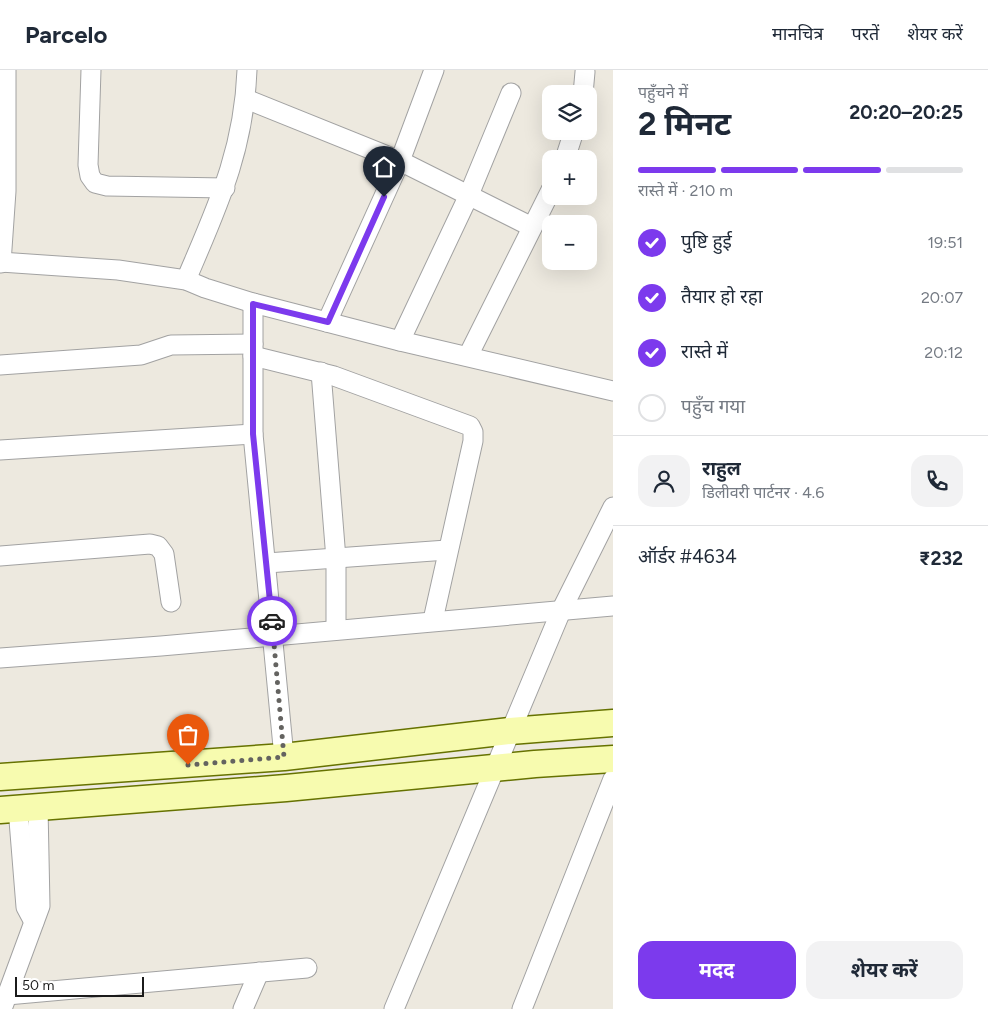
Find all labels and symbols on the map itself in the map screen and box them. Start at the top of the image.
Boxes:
pin [363,146,405,197]
courier [247,596,297,646]
pin [167,714,209,765]
scale bar [15,974,144,997]

